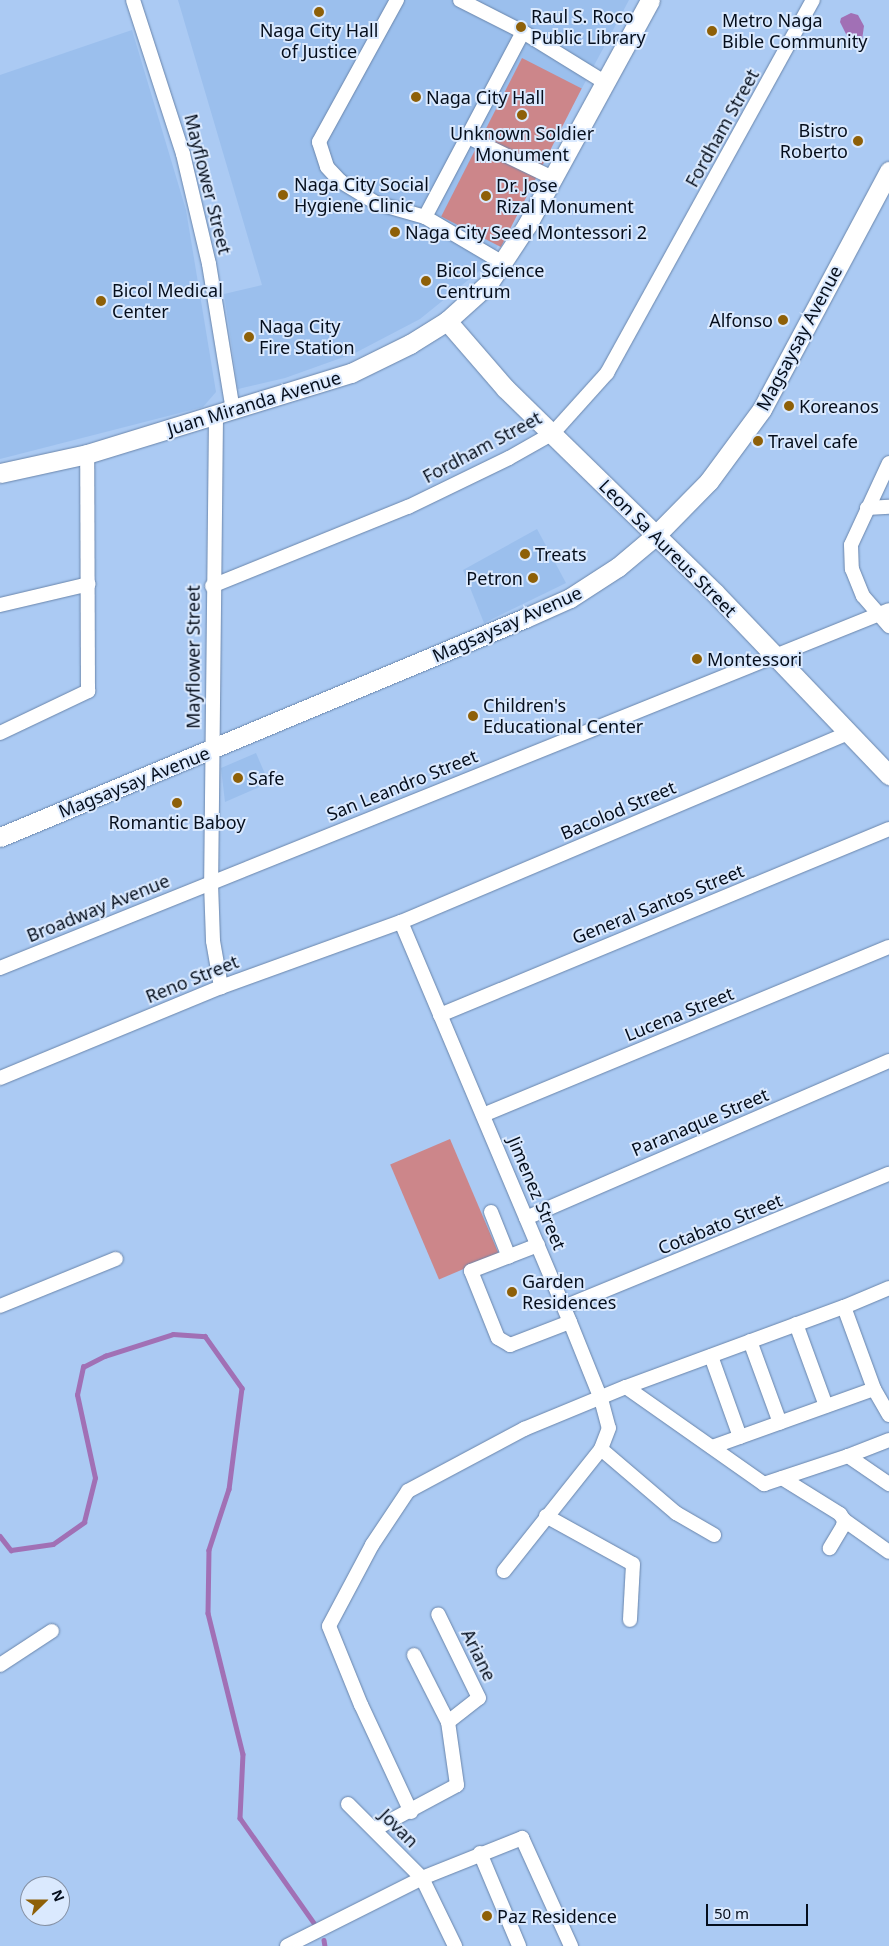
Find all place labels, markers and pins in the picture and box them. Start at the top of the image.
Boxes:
marker: Naga City Hall of Justice [313,6,325,18]
place label: Raul S. Roco Public Library [531,6,646,48]
place label: Metro Naga Bible Community [722,10,867,52]
place label: Naga City Hall of Justice [260,20,378,62]
marker: Raul S. Roco Public Library [515,21,527,33]
marker: Metro Naga Bible Community [706,25,718,37]
place label: Naga City Hall [426,86,545,108]
marker: Naga City Hall [410,91,422,103]
marker: Unknown Soldier Monument [516,109,528,121]
place label: Bistro Roberto [780,120,848,162]
place label: Unknown Soldier Monument [450,123,594,166]
marker: Bistro Roberto [852,135,864,147]
place label: Naga City Social Hygiene Clinic [294,174,429,216]
place label: Dr. Jose Rizal Monument [496,175,634,218]
marker: Naga City Social Hygiene Clinic [276,188,290,202]
marker: Dr. Jose Rizal Monument [480,190,492,202]
place label: Naga City Seed Montessori 2 [405,221,647,243]
marker: Naga City Seed Montessori 2 [389,226,401,238]
place label: Bicol Science Centrum [436,260,544,302]
marker: Bicol Science Centrum [420,275,432,287]
place label: Bicol Medical Center [112,280,223,322]
marker: Bicol Medical Center [94,294,108,308]
place label: Alfonso [709,309,773,331]
marker: Alfonso [777,314,789,326]
place label: Naga City Fire Station [259,316,355,358]
marker: Naga City Fire Station [243,331,255,343]
place label: Koreanos [799,395,879,417]
marker: Koreanos [783,400,795,412]
place label: Travel cafe [768,430,858,452]
marker: Travel cafe [752,435,764,447]
place label: Treats [535,543,587,565]
marker: Treats [519,548,531,560]
place label: Petron [466,567,523,589]
marker: Petron [527,572,539,584]
place label: Montessori [707,648,802,670]
marker: Montessori [691,653,703,665]
place label: Children's Educational Center [483,695,643,738]
marker: Children's Educational Center [467,710,479,722]
place label: Safe [248,767,284,789]
marker: Safe [232,772,244,784]
marker: Romantic Baboy [171,797,183,809]
place label: Romantic Baboy [108,811,246,833]
place label: Garden Residences [522,1271,616,1314]
marker: Garden Residences [506,1286,518,1298]
place label: Paz Residence [497,1905,617,1927]
marker: Paz Residence [481,1910,493,1922]

